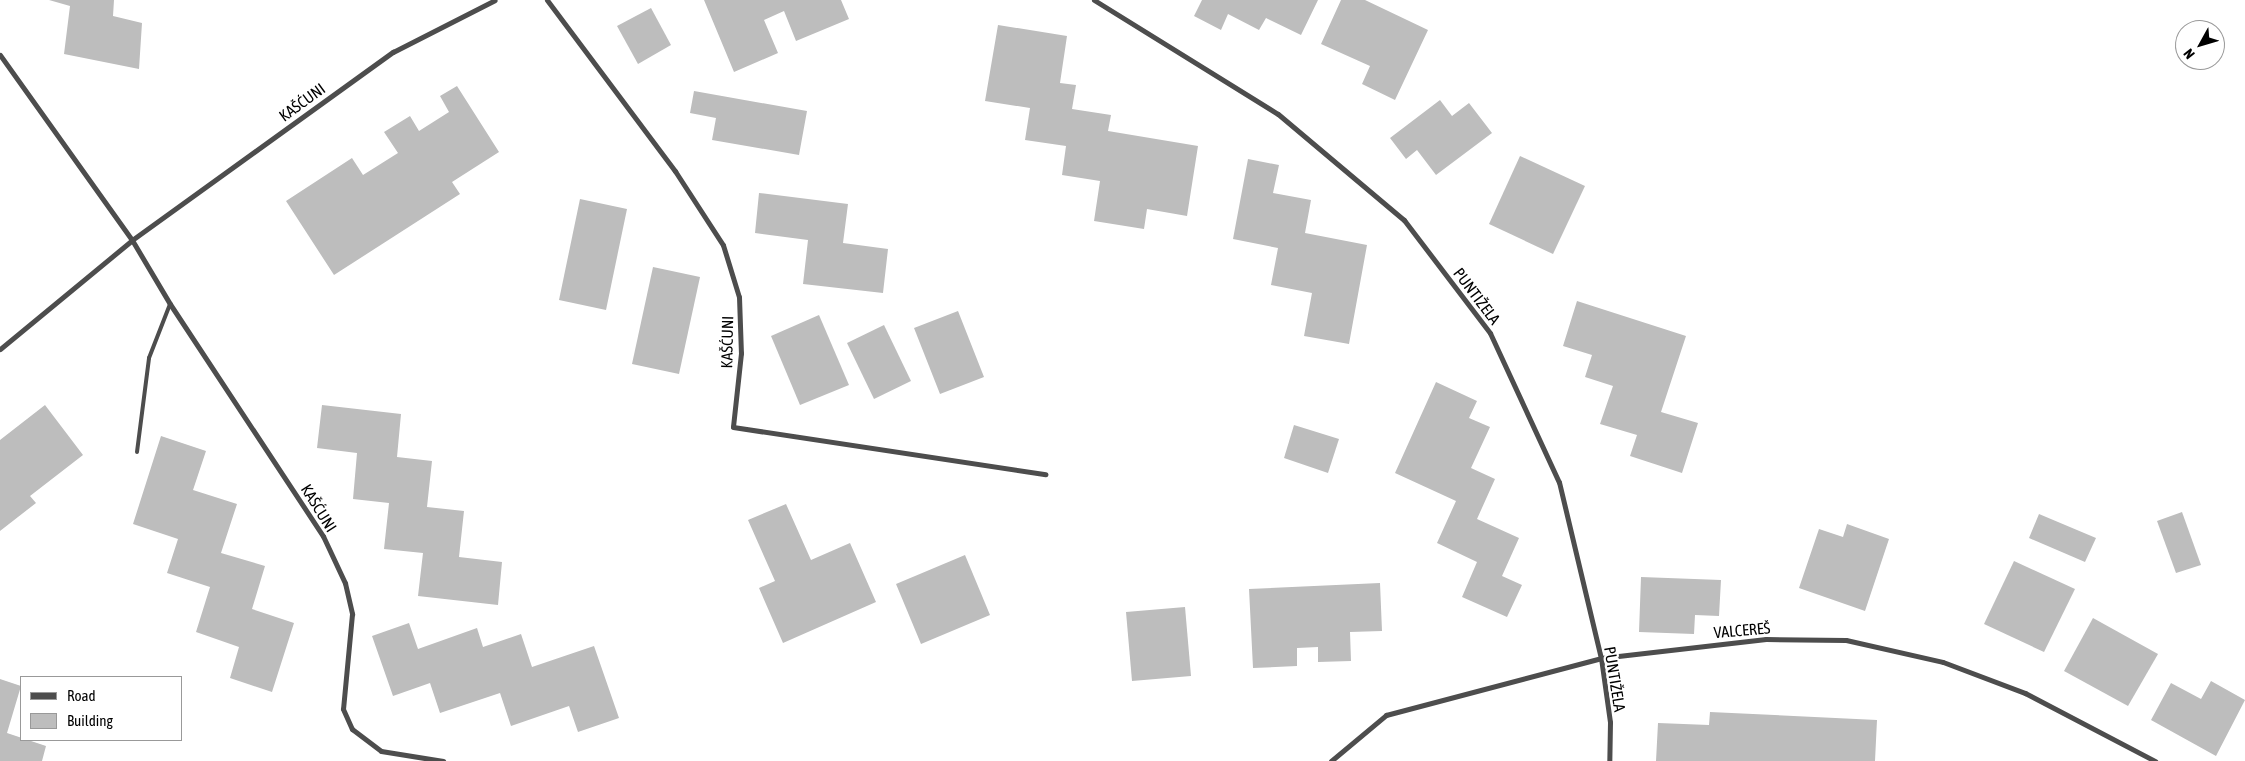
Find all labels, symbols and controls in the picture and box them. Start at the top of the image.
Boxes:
north arrow [2175,20,2225,70]
text: N [2180,46,2198,62]
street label: KAŠĆUNI [275,79,329,125]
street label: PUNTIŽELA [1450,264,1504,328]
street label: KAŠĆUNI [717,316,737,368]
street label: KAŠĆUNI [297,481,341,535]
street label: VALCEREŠ [1713,618,1771,642]
street label: PUNTIŽELA [1600,645,1630,713]
legend [20,676,182,741]
text: Road [67,687,96,704]
text: Building [67,712,113,729]

